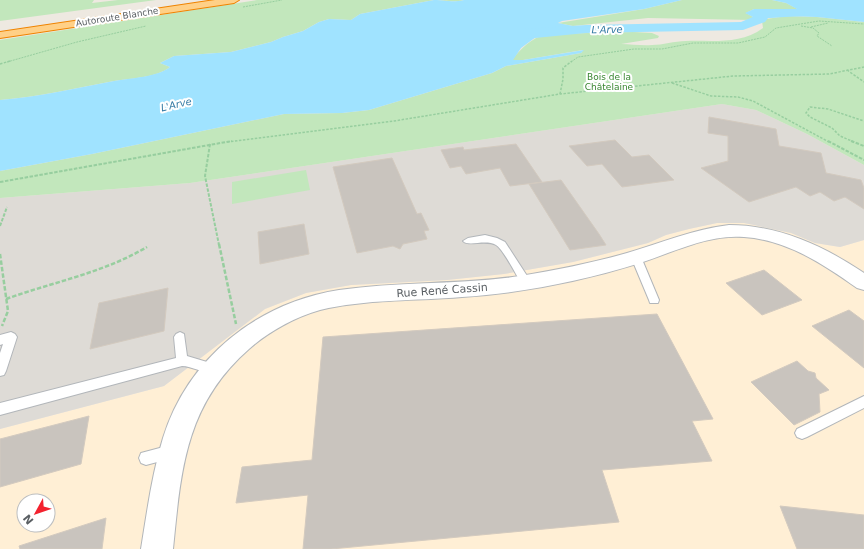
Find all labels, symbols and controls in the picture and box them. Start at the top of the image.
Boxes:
street label: Autoroute Blanche [75,5,160,28]
water label: L'Arve [591,24,623,35]
park label: Bois de la Châtelaine [585,72,634,92]
water label: L'Arve [160,96,193,113]
street label: Rue René Cassin [396,281,488,300]
north arrow [16,493,56,533]
text: N [21,511,37,527]

